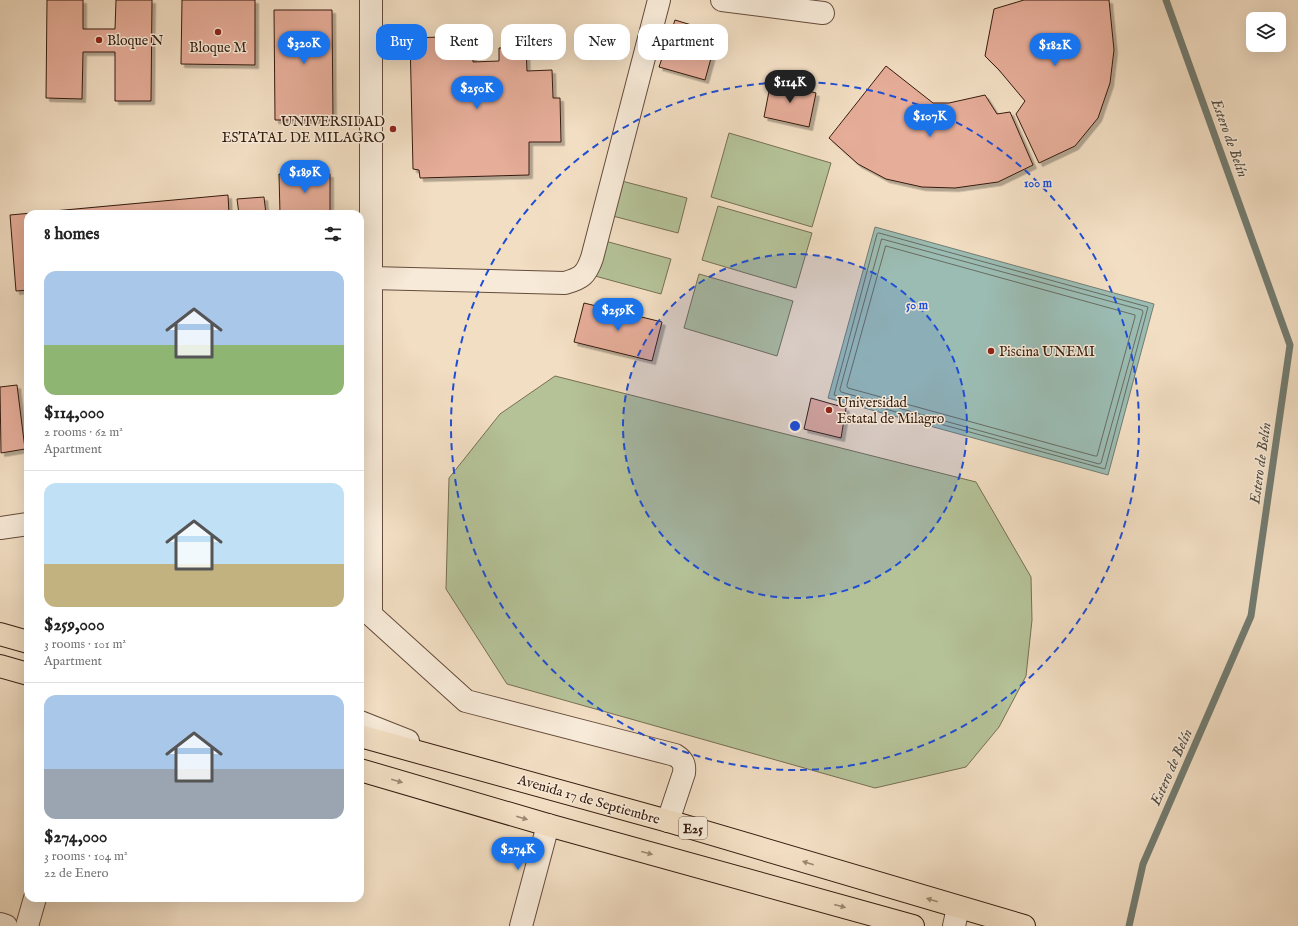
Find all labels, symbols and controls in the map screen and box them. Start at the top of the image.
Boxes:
map controls [1246,12,1286,52]
button: layers [1246,12,1286,52]
chip: Buy [376,24,427,60]
chip: Rent [435,24,493,60]
chip: Filters [501,24,566,60]
chip: New [574,24,630,60]
chip: Apartment [638,24,728,60]
marker: Bloque M [213,27,223,37]
pin: $320K [276,31,332,65]
place label: Bloque N [107,32,163,50]
pin: $182K [1027,33,1083,67]
marker: Bloque N [94,35,104,45]
text: $320K [287,35,321,52]
text: $182K [1039,37,1071,54]
place label: Bloque M [189,39,247,57]
pin: $114K [762,70,818,104]
text: $114K [774,74,806,91]
pin: $250K [449,76,505,110]
text: $250K [460,80,494,97]
water label: Estero de Belín [1206,95,1253,180]
pin: $107K [902,104,958,138]
text: $107K [913,108,947,125]
place label: UNIVERSIDAD ESTATAL DE MILAGRO [222,113,385,147]
marker: UNIVERSIDAD ESTATAL DE MILAGRO [388,124,398,134]
pin: $189K [277,160,333,194]
text: $189K [289,164,321,181]
text: 100 m [1024,176,1053,191]
icon: filters [322,223,344,245]
text: 8 homes [44,224,99,245]
icon: home [158,297,230,369]
pin: $259K [590,298,646,332]
text: 50 m [906,298,929,313]
text: $259K [601,302,635,319]
place label: Piscina UNEMI [999,343,1095,361]
marker: Piscina UNEMI [986,346,996,356]
place label: Universidad Estatal de Milagro [837,394,945,428]
text: $114,000 [44,403,104,424]
marker: Universidad Estatal de Milagro [824,405,834,415]
centre of rings [788,419,802,433]
water label: Estero de Belín [1245,421,1276,506]
text: 2 rooms · 62 m² [44,424,123,441]
text: Apartment [44,441,102,458]
icon: home [158,509,230,581]
text: $259,000 [44,615,105,636]
text: 3 rooms · 101 m² [44,636,126,653]
text: Apartment [44,653,102,670]
icon: home [158,721,230,793]
water label: Estero de Belín [1146,726,1197,810]
street label: Avenida 17 de Septiembre [515,771,662,829]
one-way arrow [392,778,404,784]
one-way arrow [516,815,528,821]
road number: E25 [679,817,707,839]
text: $274,000 [44,827,107,848]
pin: $274K [490,837,546,871]
text: $274K [501,841,535,858]
text: 3 rooms · 104 m² [44,848,128,865]
one-way arrow [642,850,654,856]
one-way arrow [801,860,813,866]
text: 22 de Enero [44,865,108,882]
one-way arrow [926,897,938,903]
one-way arrow [834,903,846,909]

